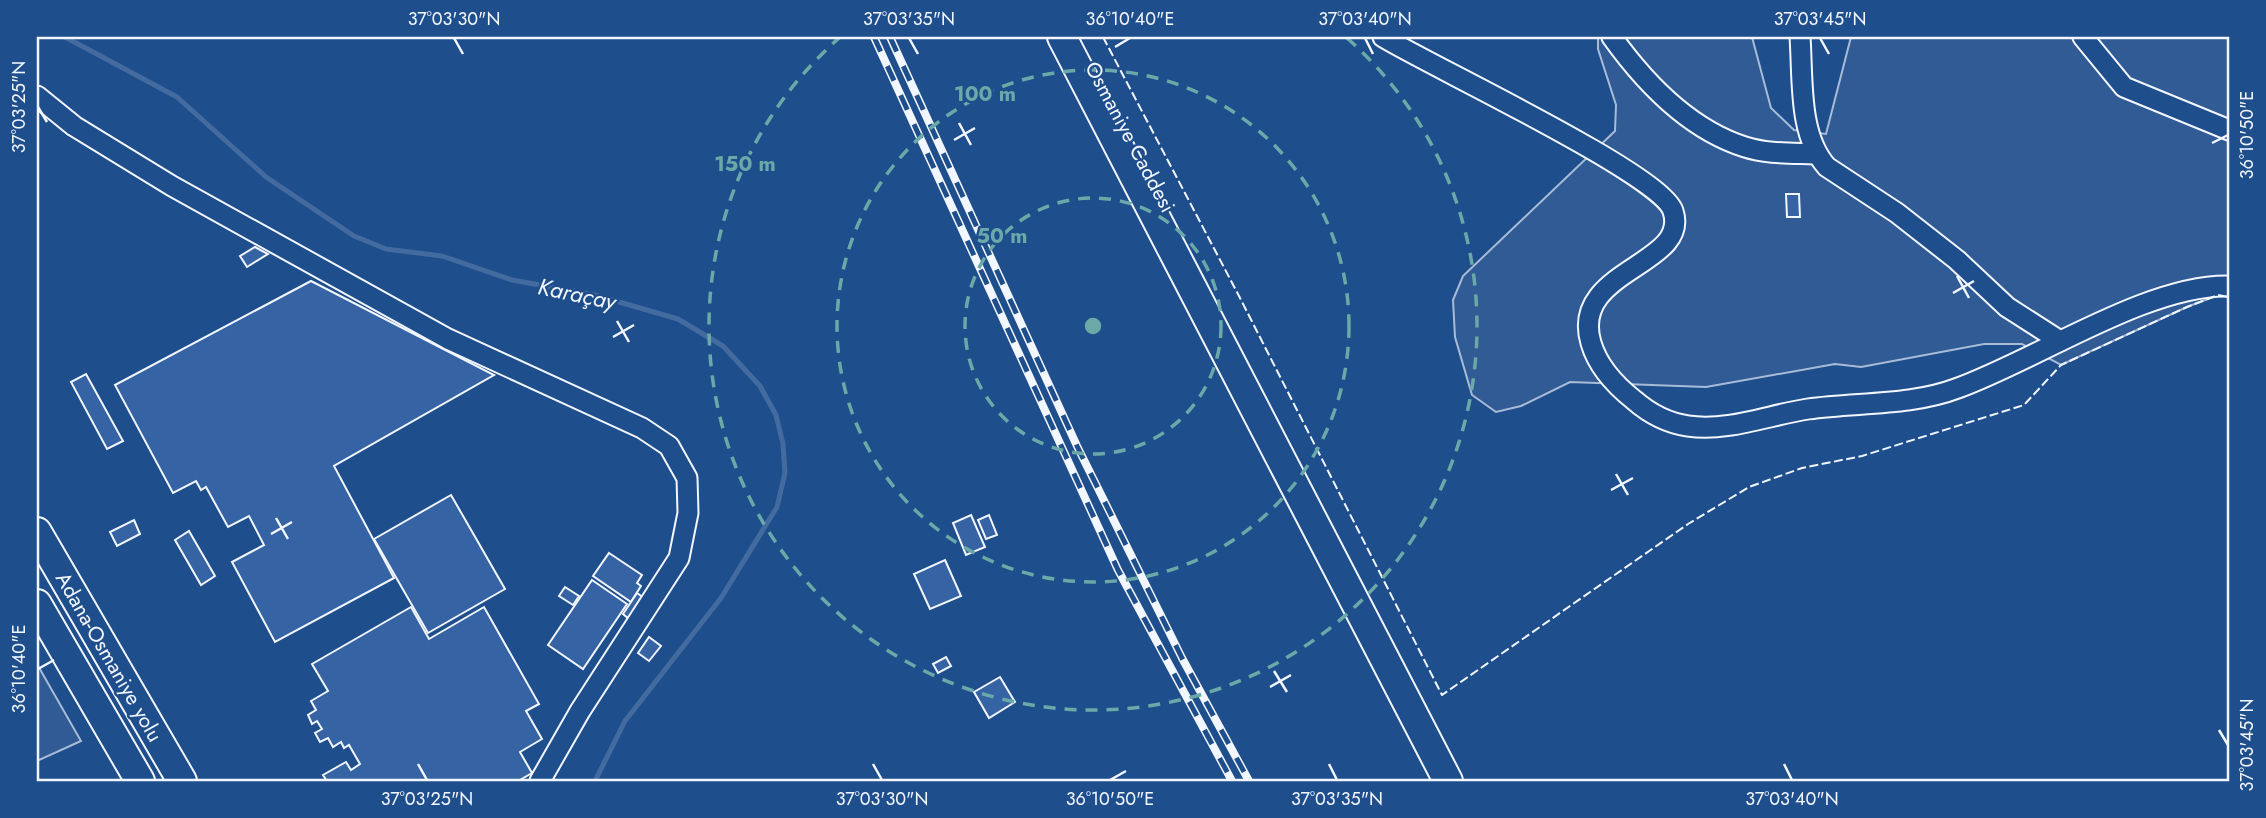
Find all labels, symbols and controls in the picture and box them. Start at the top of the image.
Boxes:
text: 37°03'30"N [408,6,500,32]
text: 37°03'35"N [863,6,955,32]
text: 36°10'40"E [1086,6,1174,32]
text: 37°03'40"N [1318,6,1412,32]
text: 37°03'45"N [1774,6,1866,32]
street label: Osmaniye Caddesi [1077,56,1183,218]
text: 37°03'25"N [6,61,32,153]
text: 100 m [954,79,1016,109]
text: 36°10'50"E [2234,91,2260,179]
text: 150 m [714,149,776,179]
text: 50 m [977,221,1027,251]
water label: Karaçay [535,269,621,319]
centre of rings [1081,314,1105,338]
street label: Adana-Osmaniye yolu [48,566,170,748]
text: 36°10'40"E [6,625,32,713]
text: 37°03'45"N [2234,699,2260,791]
text: 37°03'25"N [381,786,473,812]
text: 37°03'30"N [836,786,928,812]
text: 36°10'50"E [1066,786,1154,812]
text: 37°03'35"N [1291,786,1383,812]
text: 37°03'40"N [1745,786,1839,812]

